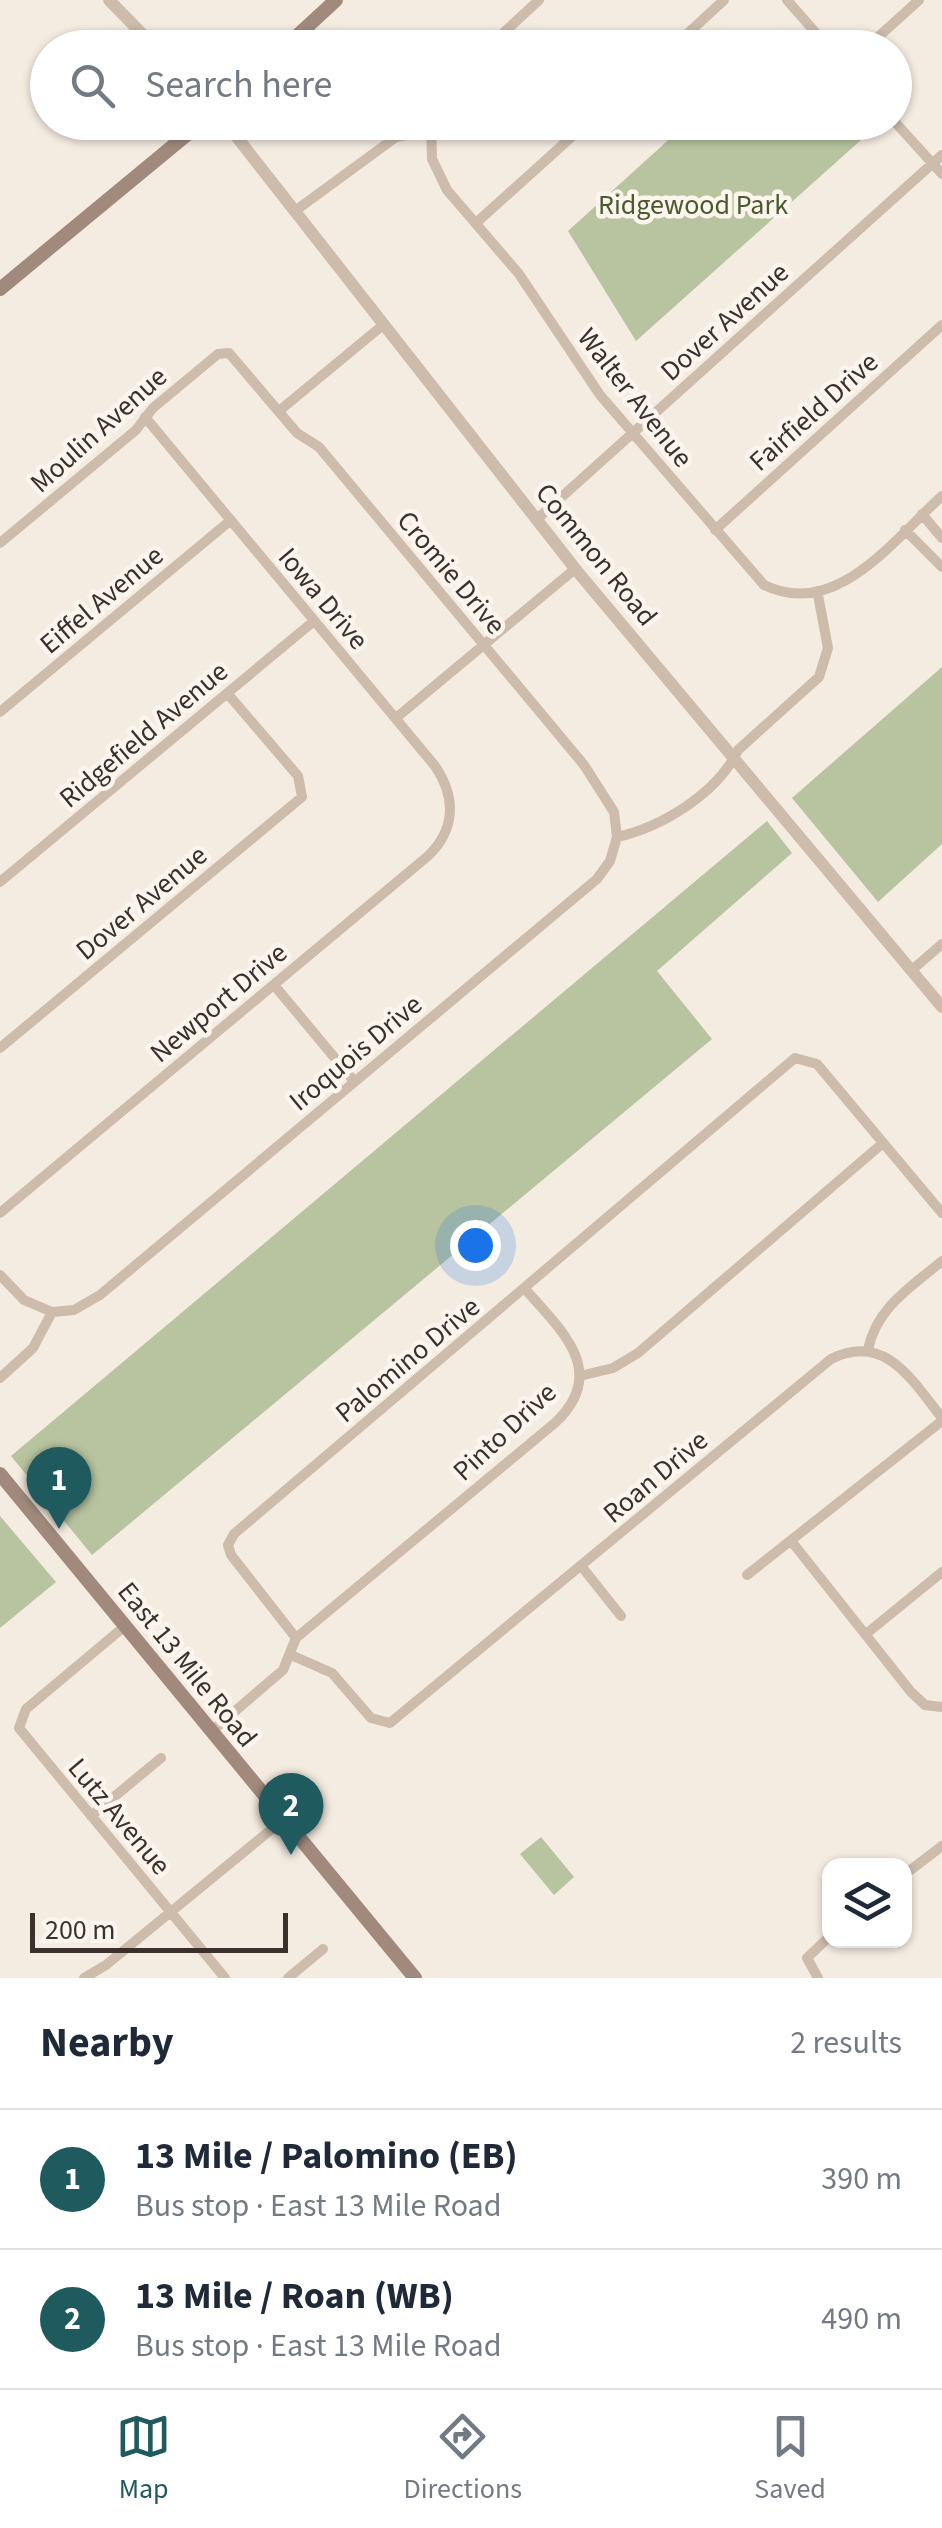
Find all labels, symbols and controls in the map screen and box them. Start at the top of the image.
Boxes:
search box [30,30,912,140]
icon: search [65,58,120,113]
text: Search here [145,58,332,112]
park label: Ridgewood Park [598,185,788,225]
street label: Dover Avenue [652,253,798,390]
street label: Walter Avenue [568,319,703,476]
street label: Fairfield Drive [740,343,887,481]
street label: Moulin Avenue [21,357,176,502]
street label: Common Road [526,475,666,635]
street label: Cromie Drive [387,502,515,643]
street label: Eiffel Avenue [31,536,172,663]
street label: Iowa Drive [268,539,378,658]
street label: Ridgefield Avenue [51,652,237,817]
street label: Dover Avenue [67,836,216,970]
street label: Newport Drive [141,933,296,1072]
street label: Iroquois Drive [280,985,431,1120]
your location [450,1220,501,1271]
street label: Palomino Drive [327,1287,489,1432]
street label: Pinto Drive [444,1373,565,1490]
street label: Roan Drive [594,1421,717,1533]
pin: 1 [27,1446,92,1529]
street label: East 13 Mile Road [108,1573,266,1756]
street label: Lutz Avenue [58,1749,180,1884]
pin: 2 [258,1772,324,1855]
map controls [822,1858,912,1948]
button: layers [822,1858,912,1948]
scale bar [30,1908,288,1952]
text: 200 m [45,1910,116,1950]
text: Nearby [40,2013,174,2073]
text: 2 results [790,2020,902,2066]
text: 13 Mile / Palomino (EB) [135,2129,518,2183]
text: 1 [64,2156,81,2202]
text: 390 m [821,2156,902,2202]
text: Bus stop · East 13 Mile Road [135,2183,501,2229]
text: 13 Mile / Roan (WB) [135,2269,454,2323]
text: 2 [64,2296,81,2342]
text: 490 m [821,2296,902,2342]
text: Bus stop · East 13 Mile Road [135,2323,501,2369]
tab: Map [116,2409,171,2509]
tab: Directions [404,2409,522,2509]
tab: Saved [754,2409,826,2509]

